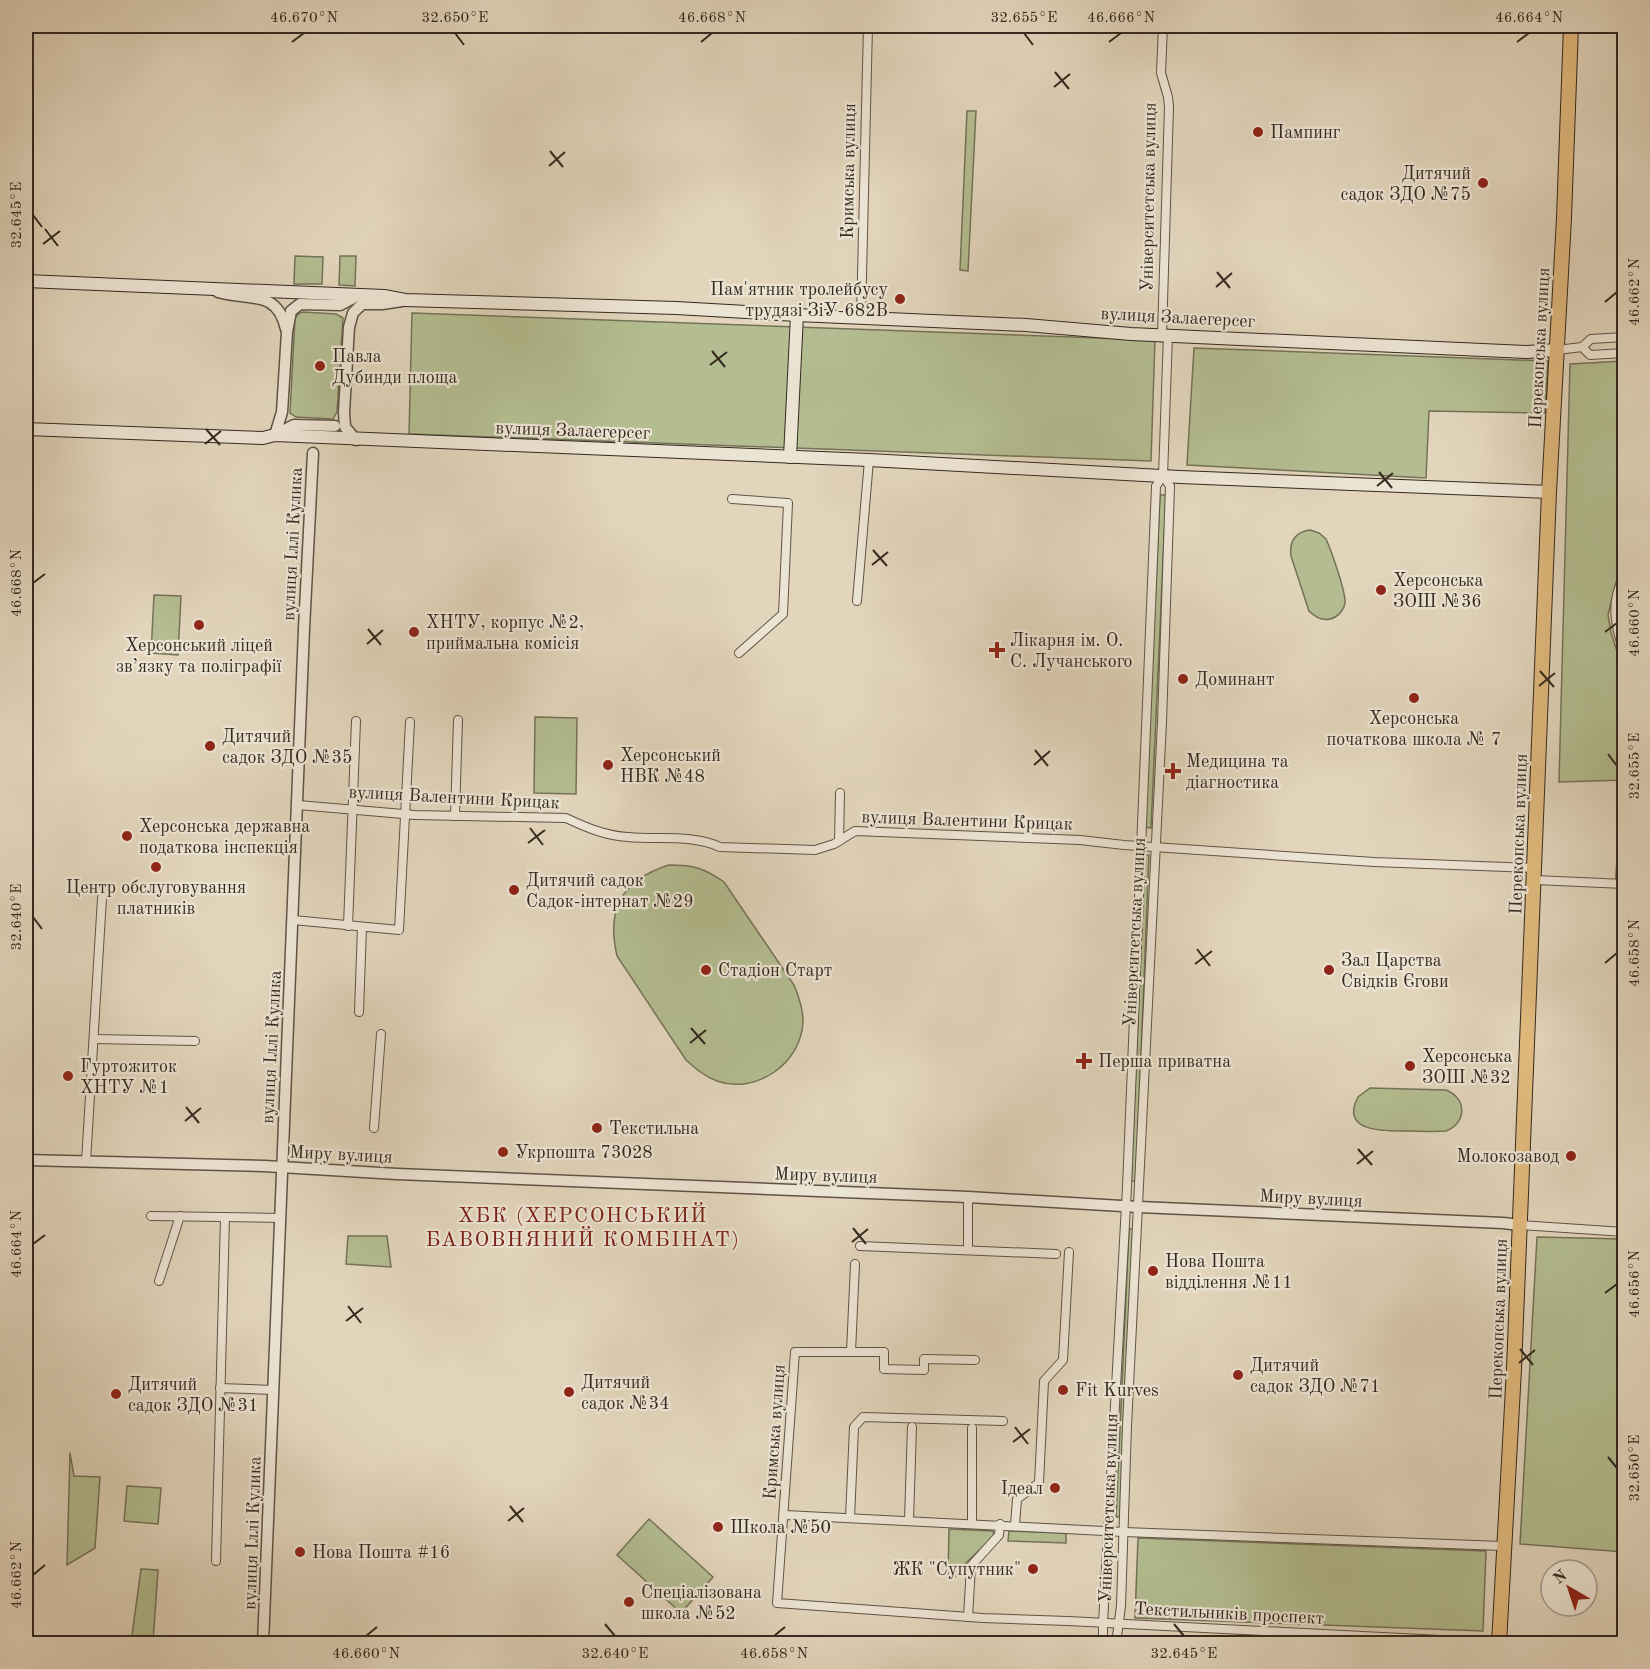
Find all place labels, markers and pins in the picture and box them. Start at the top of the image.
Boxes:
place label: Пампинг [1270,124,1341,142]
marker: Пампинг [1251,125,1265,139]
place label: Дитячий садок ЗДО №75 [1341,165,1471,204]
marker: Дитячий садок ЗДО №75 [1476,176,1490,190]
place label: Пам'ятник тролейбусу трудязі ЗіУ-682В [710,281,888,320]
marker: Пам'ятник тролейбусу трудязі ЗіУ-682В [893,292,907,306]
place label: Павла Дубинди площа [332,348,457,387]
marker: Павла Дубинди площа [313,359,327,373]
place label: Херсонська ЗОШ №36 [1393,572,1484,611]
marker: Херсонська ЗОШ №36 [1374,583,1388,597]
place label: ХНТУ, корпус №2, приймальна комісія [426,614,584,653]
marker: Херсонський ліцей зв’язку та поліграфії [192,618,206,632]
marker: ХНТУ, корпус №2, приймальна комісія [407,625,421,639]
place label: Лікарня ім. О. С. Лучанського [1010,632,1133,671]
place label: Херсонський ліцей зв’язку та поліграфії [116,637,282,677]
marker: Лікарня ім. О. С. Лучанського [988,641,1006,659]
place label: Доминант [1195,671,1274,689]
marker: Доминант [1176,672,1190,686]
marker: Херсонська початкова школа № 7 [1407,691,1421,705]
place label: Херсонська початкова школа № 7 [1326,710,1502,749]
place label: Дитячий садок ЗДО №35 [222,728,352,767]
marker: Дитячий садок ЗДО №35 [203,739,217,753]
place label: Херсонський НВК №48 [620,747,721,786]
place label: Медицина та діагностика [1186,753,1289,792]
marker: Херсонський НВК №48 [601,758,615,772]
marker: Медицина та діагностика [1164,762,1182,780]
place label: Херсонська державна податкова інспекція [139,818,310,857]
marker: Херсонська державна податкова інспекція [120,829,134,843]
marker: Центр обслуговування платників [149,860,163,874]
place label: Дитячий садок Садок-інтернат №29 [526,872,694,911]
place label: Центр обслуговування платників [66,879,246,918]
marker: Дитячий садок Садок-інтернат №29 [507,883,521,897]
place label: Зал Царства Свідків Єгови [1341,952,1449,991]
place label: Стадіон Старт [718,962,832,980]
marker: Стадіон Старт [699,963,713,977]
marker: Зал Царства Свідків Єгови [1322,963,1336,977]
place label: Херсонська ЗОШ №32 [1422,1048,1513,1087]
marker: Перша приватна [1075,1052,1093,1070]
place label: Перша приватна [1098,1053,1231,1071]
place label: Гуртожиток ХНТУ №1 [80,1058,177,1097]
marker: Херсонська ЗОШ №32 [1403,1059,1417,1073]
marker: Гуртожиток ХНТУ №1 [61,1069,75,1083]
place label: Текстильна [609,1120,699,1138]
marker: Текстильна [590,1121,604,1135]
place label: Укрпошта 73028 [515,1144,653,1162]
marker: Укрпошта 73028 [496,1145,510,1159]
place label: Молокозавод [1456,1148,1559,1166]
marker: Молокозавод [1564,1149,1578,1163]
place label: Нова Пошта відділення №11 [1165,1253,1293,1292]
marker: Нова Пошта відділення №11 [1146,1264,1160,1278]
place label: Дитячий садок ЗДО №71 [1250,1357,1380,1396]
marker: Дитячий садок ЗДО №71 [1231,1368,1245,1382]
place label: Дитячий садок №34 [581,1374,670,1413]
place label: Дитячий садок ЗДО №31 [128,1376,258,1415]
place label: Fit Kurves [1075,1382,1159,1400]
marker: Fit Kurves [1056,1383,1070,1397]
marker: Дитячий садок №34 [562,1385,576,1399]
marker: Дитячий садок ЗДО №31 [109,1387,123,1401]
place label: Ідеал [1001,1480,1043,1498]
marker: Ідеал [1048,1481,1062,1495]
place label: Школа №50 [730,1519,831,1537]
marker: Школа №50 [711,1520,725,1534]
place label: Нова Пошта #16 [312,1544,450,1562]
marker: Нова Пошта #16 [293,1545,307,1559]
place label: ЖК "Супутник" [892,1561,1021,1579]
marker: ЖК "Супутник" [1026,1562,1040,1576]
place label: Спеціалізована школа №52 [641,1584,762,1623]
marker: Спеціалізована школа №52 [622,1595,636,1609]

